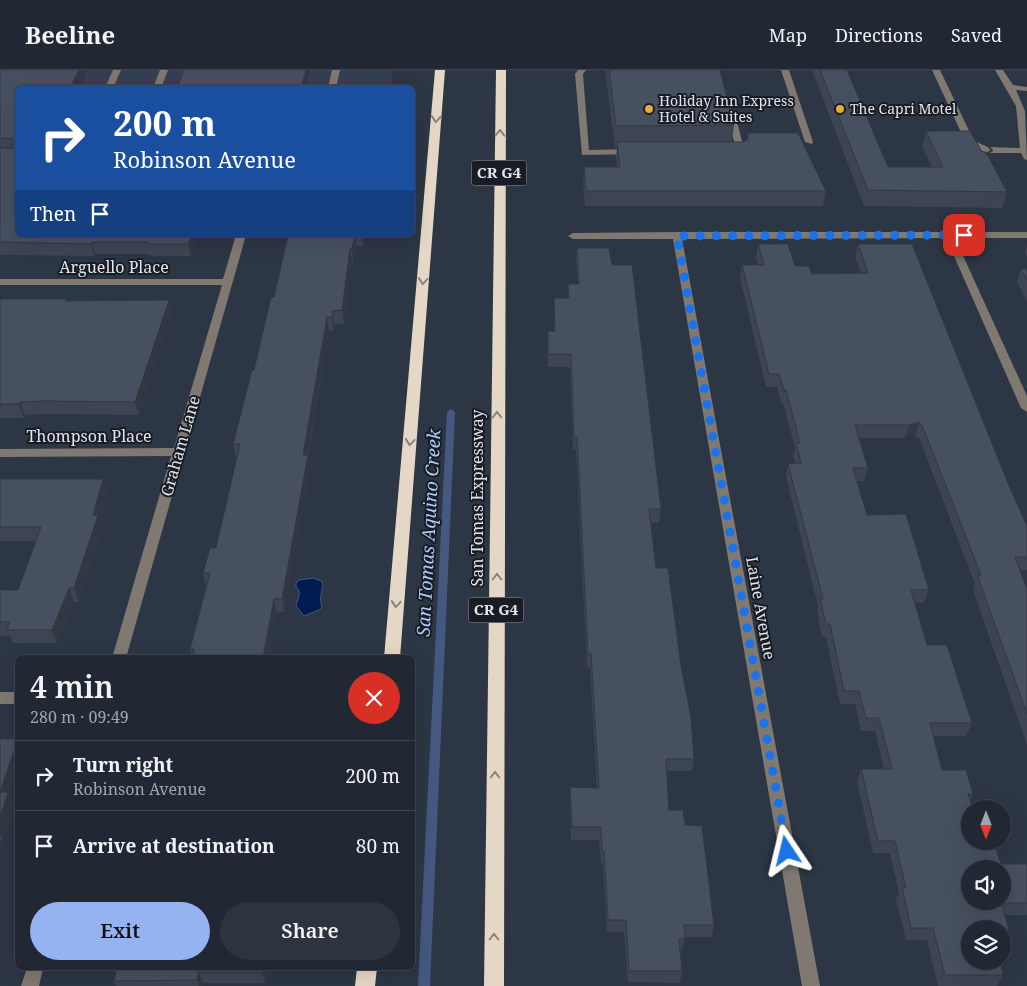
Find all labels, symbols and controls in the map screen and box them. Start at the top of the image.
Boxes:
text: Beeline [25,18,115,51]
text: Map [769,23,807,47]
text: Directions [835,23,923,47]
text: Saved [951,23,1002,47]
place label: Holiday Inn Express Hotel & Suites [659,91,794,126]
text: 200 m [113,99,216,146]
place label: The Capri Motel [850,99,957,118]
marker: Holiday Inn Express Hotel & Suites [643,103,655,115]
marker: The Capri Motel [834,103,846,115]
icon: right [30,105,95,170]
one-way arrow [431,115,442,123]
one-way arrow [495,128,505,136]
text: Robinson Avenue [113,144,296,174]
one-way arrow [984,144,993,154]
road number: CR G4 [472,160,526,186]
icon: arrive [86,200,114,228]
text: Then [30,201,76,227]
pin [943,214,985,256]
icon: arrive [950,221,978,249]
street label: Arguello Place [59,256,169,278]
one-way arrow [418,277,429,285]
street label: Graham Lane [155,393,205,499]
street label: San Tomas Expressway [466,409,488,587]
one-way arrow [492,411,503,419]
street label: Thompson Place [26,425,152,447]
water label: San Tomas Aquino Creek [411,428,445,637]
one-way arrow [404,439,415,447]
street label: Laine Avenue [741,555,781,661]
one-way arrow [491,573,502,581]
road number: CR G4 [468,598,524,622]
one-way arrow [391,601,402,609]
text: 4 min [30,666,114,707]
button: close [348,672,400,724]
text: 280 m · 09:49 [30,706,129,728]
text: Turn right [73,752,173,778]
icon: right [30,762,58,790]
text: 200 m [345,763,400,789]
one-way arrow [490,771,500,778]
text: Robinson Avenue [73,778,206,800]
north arrow [961,800,1011,850]
map controls [961,800,1011,970]
position arrow [760,824,812,876]
icon: arrive [30,832,58,860]
text: Arrive at destination [73,833,275,859]
text: 80 m [356,833,400,859]
button: sound [961,860,1011,910]
button: Exit [30,902,210,960]
button: Share [220,902,400,960]
button: layers [961,920,1011,970]
one-way arrow [489,933,499,941]

